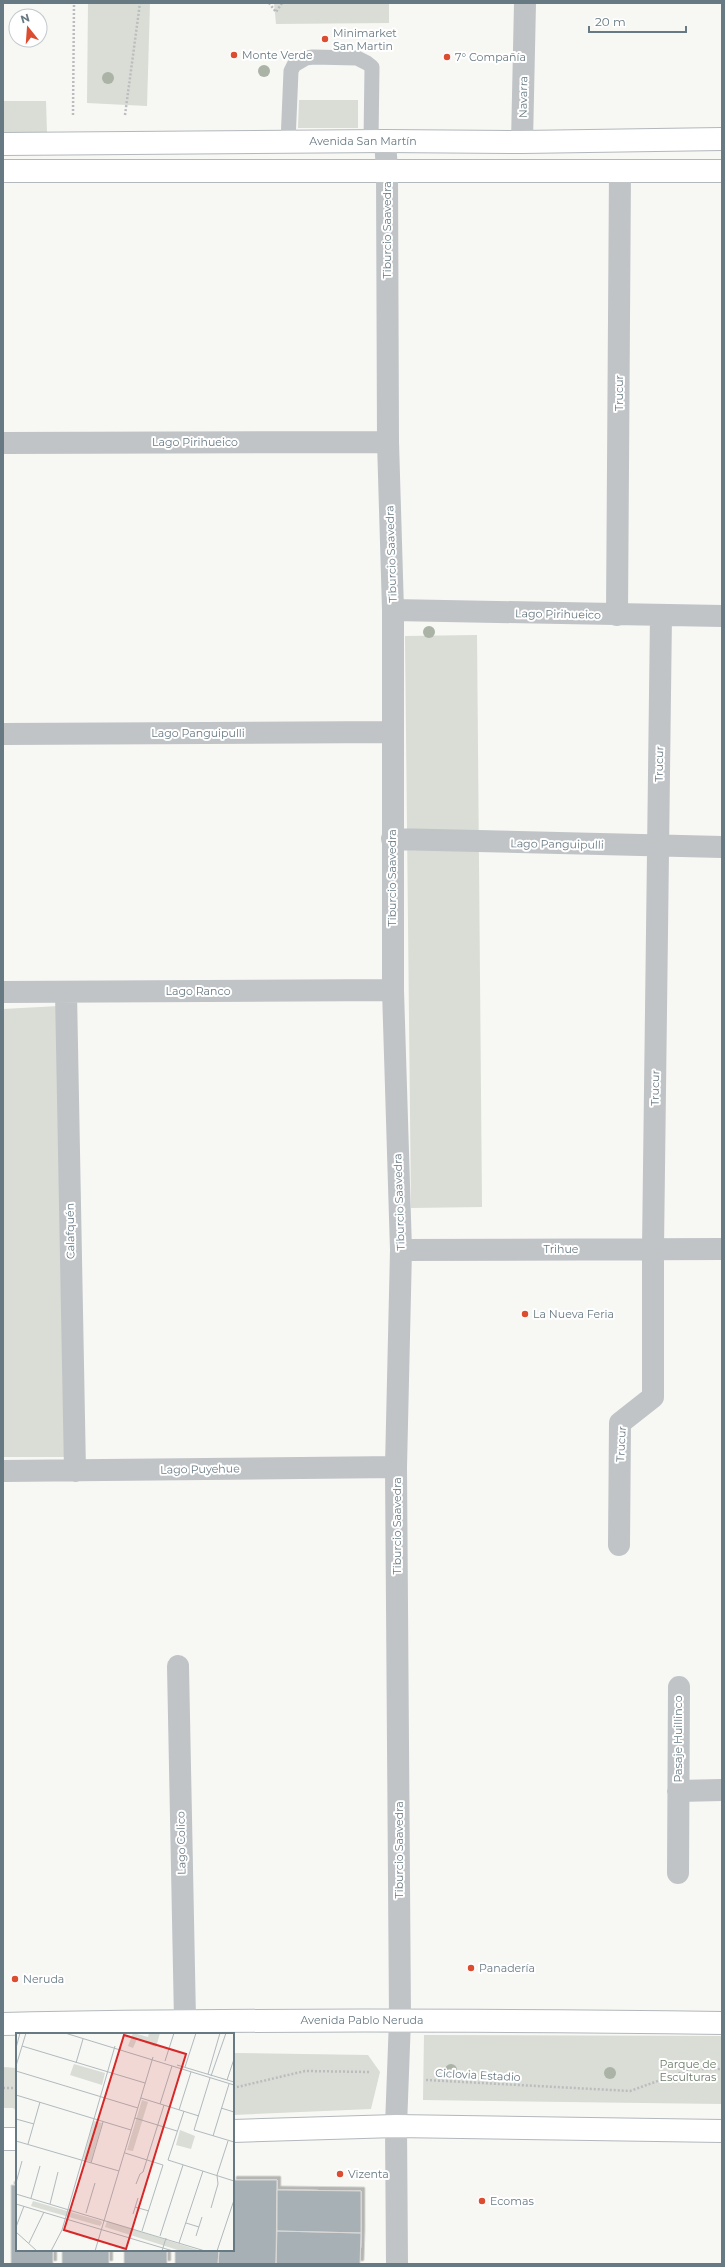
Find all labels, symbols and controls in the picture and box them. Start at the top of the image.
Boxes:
north arrow [8,8,48,48]
scale bar [589,8,686,34]
text: N [19,10,31,26]
text: 20 m [595,14,626,29]
place label: Minimarket San Martin [333,26,397,53]
marker: Minimarket San Martin [320,34,330,44]
place label: Monte Verde [242,48,313,62]
marker: Monte Verde [229,50,239,60]
place label: 7° Compañía [455,50,526,64]
marker: 7° Compañía [442,52,452,62]
street label: Navarra [516,76,530,118]
street label: Avenida San Martín [309,134,417,148]
street label: Tiburcio Saavedra [380,181,394,279]
street label: Trucur [612,375,626,411]
street label: Lago Pirihueico [152,435,238,449]
street label: Tiburcio Saavedra [382,505,400,603]
street label: Lago Pirihueico [515,606,601,622]
street label: Lago Panguipulli [151,726,245,740]
street label: Trucur [652,746,666,782]
street label: Tiburcio Saavedra [385,829,399,927]
street label: Lago Panguipulli [510,836,604,852]
street label: Lago Ranco [165,984,231,998]
street label: Trucur [648,1070,662,1106]
street label: Tiburcio Saavedra [390,1153,408,1251]
street label: Calafquén [63,1203,77,1259]
street label: Trihue [544,1242,579,1256]
place label: La Nueva Feria [533,1307,614,1321]
marker: La Nueva Feria [520,1309,530,1319]
street label: Trucur [613,1426,629,1462]
street label: Lago Puyehue [160,1461,240,1477]
street label: Tiburcio Saavedra [390,1477,404,1575]
street label: Pasaje Huillinco [671,1695,685,1783]
street label: Tiburcio Saavedra [392,1801,406,1899]
street label: Lago Colico [173,1811,189,1875]
place label: Panadería [479,1961,535,1975]
marker: Panadería [466,1963,476,1973]
place label: Neruda [23,1972,64,1986]
marker: Neruda [10,1974,20,1984]
street label: Avenida Pablo Neruda [300,2013,424,2027]
inset map [16,2033,234,2251]
park label: Parque de Esculturas [660,2057,717,2084]
street label: Ciclovia Estadio [435,2066,521,2084]
place label: Vizenta [348,2167,389,2181]
marker: Vizenta [335,2169,345,2179]
place label: Ecomas [490,2194,534,2208]
marker: Ecomas [477,2196,487,2206]

